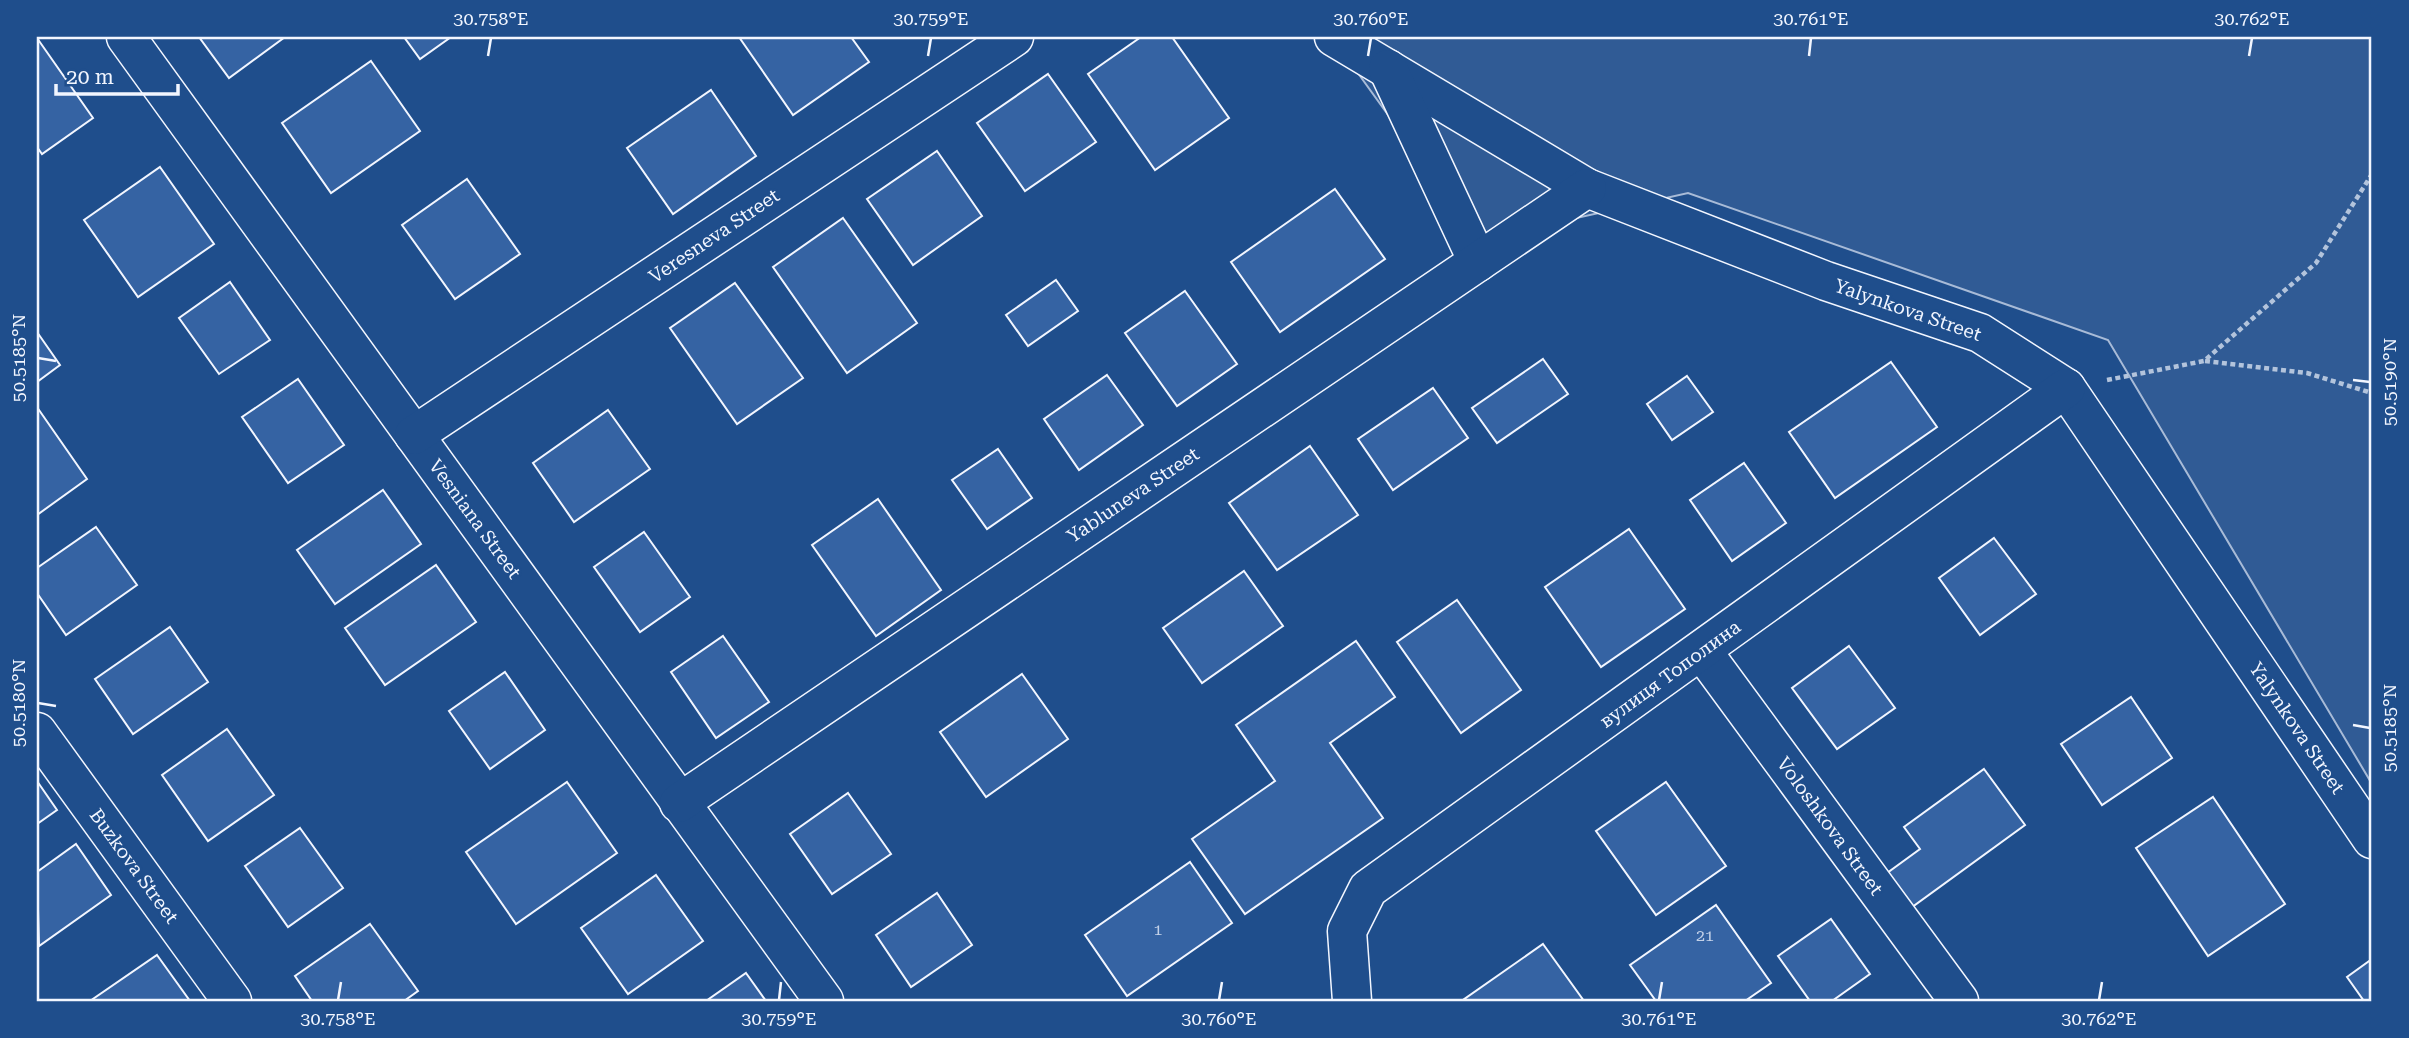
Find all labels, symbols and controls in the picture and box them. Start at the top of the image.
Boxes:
text: 30.758°E [453,8,529,29]
text: 30.759°E [893,8,969,29]
text: 30.760°E [1333,8,1409,29]
text: 30.761°E [1773,8,1849,29]
text: 30.762°E [2214,8,2290,29]
scale bar [56,52,178,96]
text: 20 m [66,65,114,89]
street label: Veresneva Street [644,184,784,288]
street label: Yalynkova Street [1831,274,1985,346]
text: 50.5185°N [8,314,29,402]
text: 50.5190°N [2379,338,2400,426]
street label: Yabluneva Street [1063,442,1203,548]
street label: Vesniana Street [424,455,526,583]
street label: вулиця Тополина [1595,615,1745,733]
street label: Yalynkova Street [2244,658,2350,798]
text: 50.5180°N [8,659,29,747]
text: 50.5185°N [2379,684,2400,772]
street label: Voloshkova Street [1772,752,1888,900]
street label: Buzkova Street [85,804,183,928]
house number: 1 [1154,920,1163,939]
house number: 21 [1696,926,1714,945]
text: 30.758°E [300,1008,376,1029]
text: 30.759°E [741,1008,817,1029]
text: 30.760°E [1181,1008,1257,1029]
text: 30.761°E [1621,1008,1697,1029]
text: 30.762°E [2061,1008,2137,1029]

